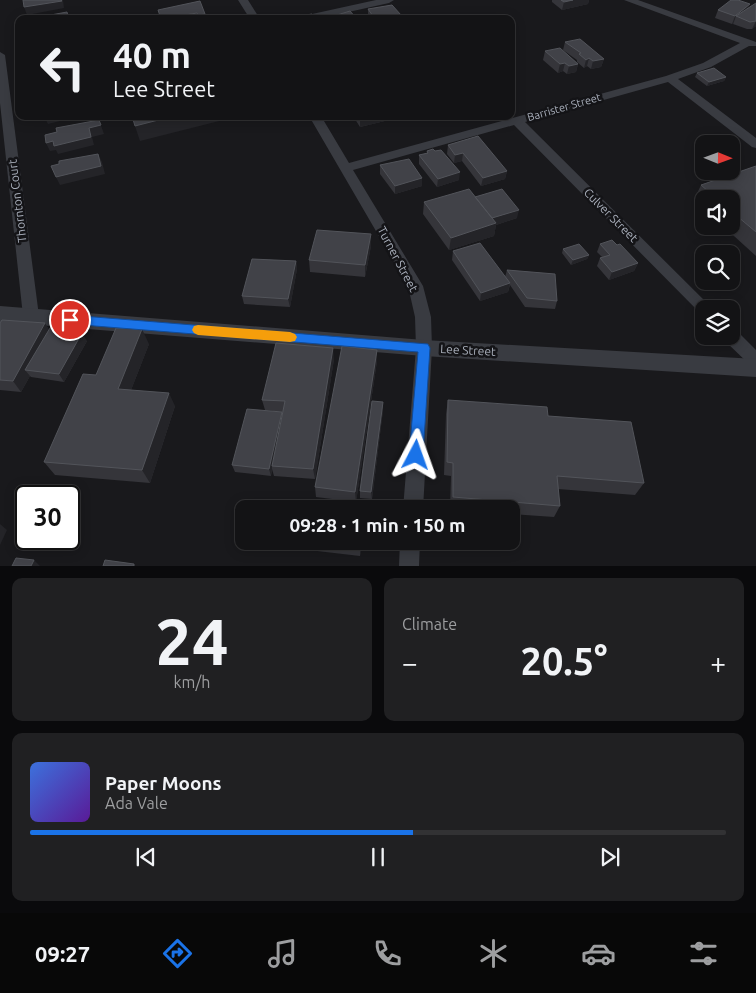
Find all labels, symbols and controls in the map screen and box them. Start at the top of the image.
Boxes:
icon: left [30,35,95,100]
text: 40 m [113,35,191,75]
text: Lee Street [113,76,215,101]
street label: Barrister Street [526,91,603,123]
north arrow [695,135,740,180]
map controls [695,135,740,345]
street label: Thornton Court [5,158,29,243]
street label: Culver Street [581,185,641,245]
button: sound [695,190,740,235]
street label: Turner Street [375,224,421,294]
button: search [695,245,740,290]
pin [49,299,91,341]
button: layers [695,300,740,345]
icon: arrive [56,306,84,334]
street label: Lee Street [440,342,496,358]
position arrow [389,428,441,480]
speed limit sign: 30 [15,485,80,550]
text: 09:28 · 1 min · 150 m [290,514,465,536]
text: 24 [155,604,229,677]
text: Climate [402,615,457,633]
text: 20.5° [520,640,608,682]
text: − [402,647,418,678]
text: + [710,647,726,678]
text: km/h [174,673,210,691]
text: Paper Moons [105,772,222,794]
text: Ada Vale [105,794,168,812]
icon: previous [132,843,160,871]
icon: pause [364,843,392,871]
icon: next [596,843,624,871]
icon: directions [160,936,195,971]
icon: music [265,936,300,971]
icon: phone [370,936,405,971]
icon: climate [476,936,511,971]
icon: car [581,936,616,971]
icon: filters [686,936,721,971]
text: 09:27 [35,941,90,966]

